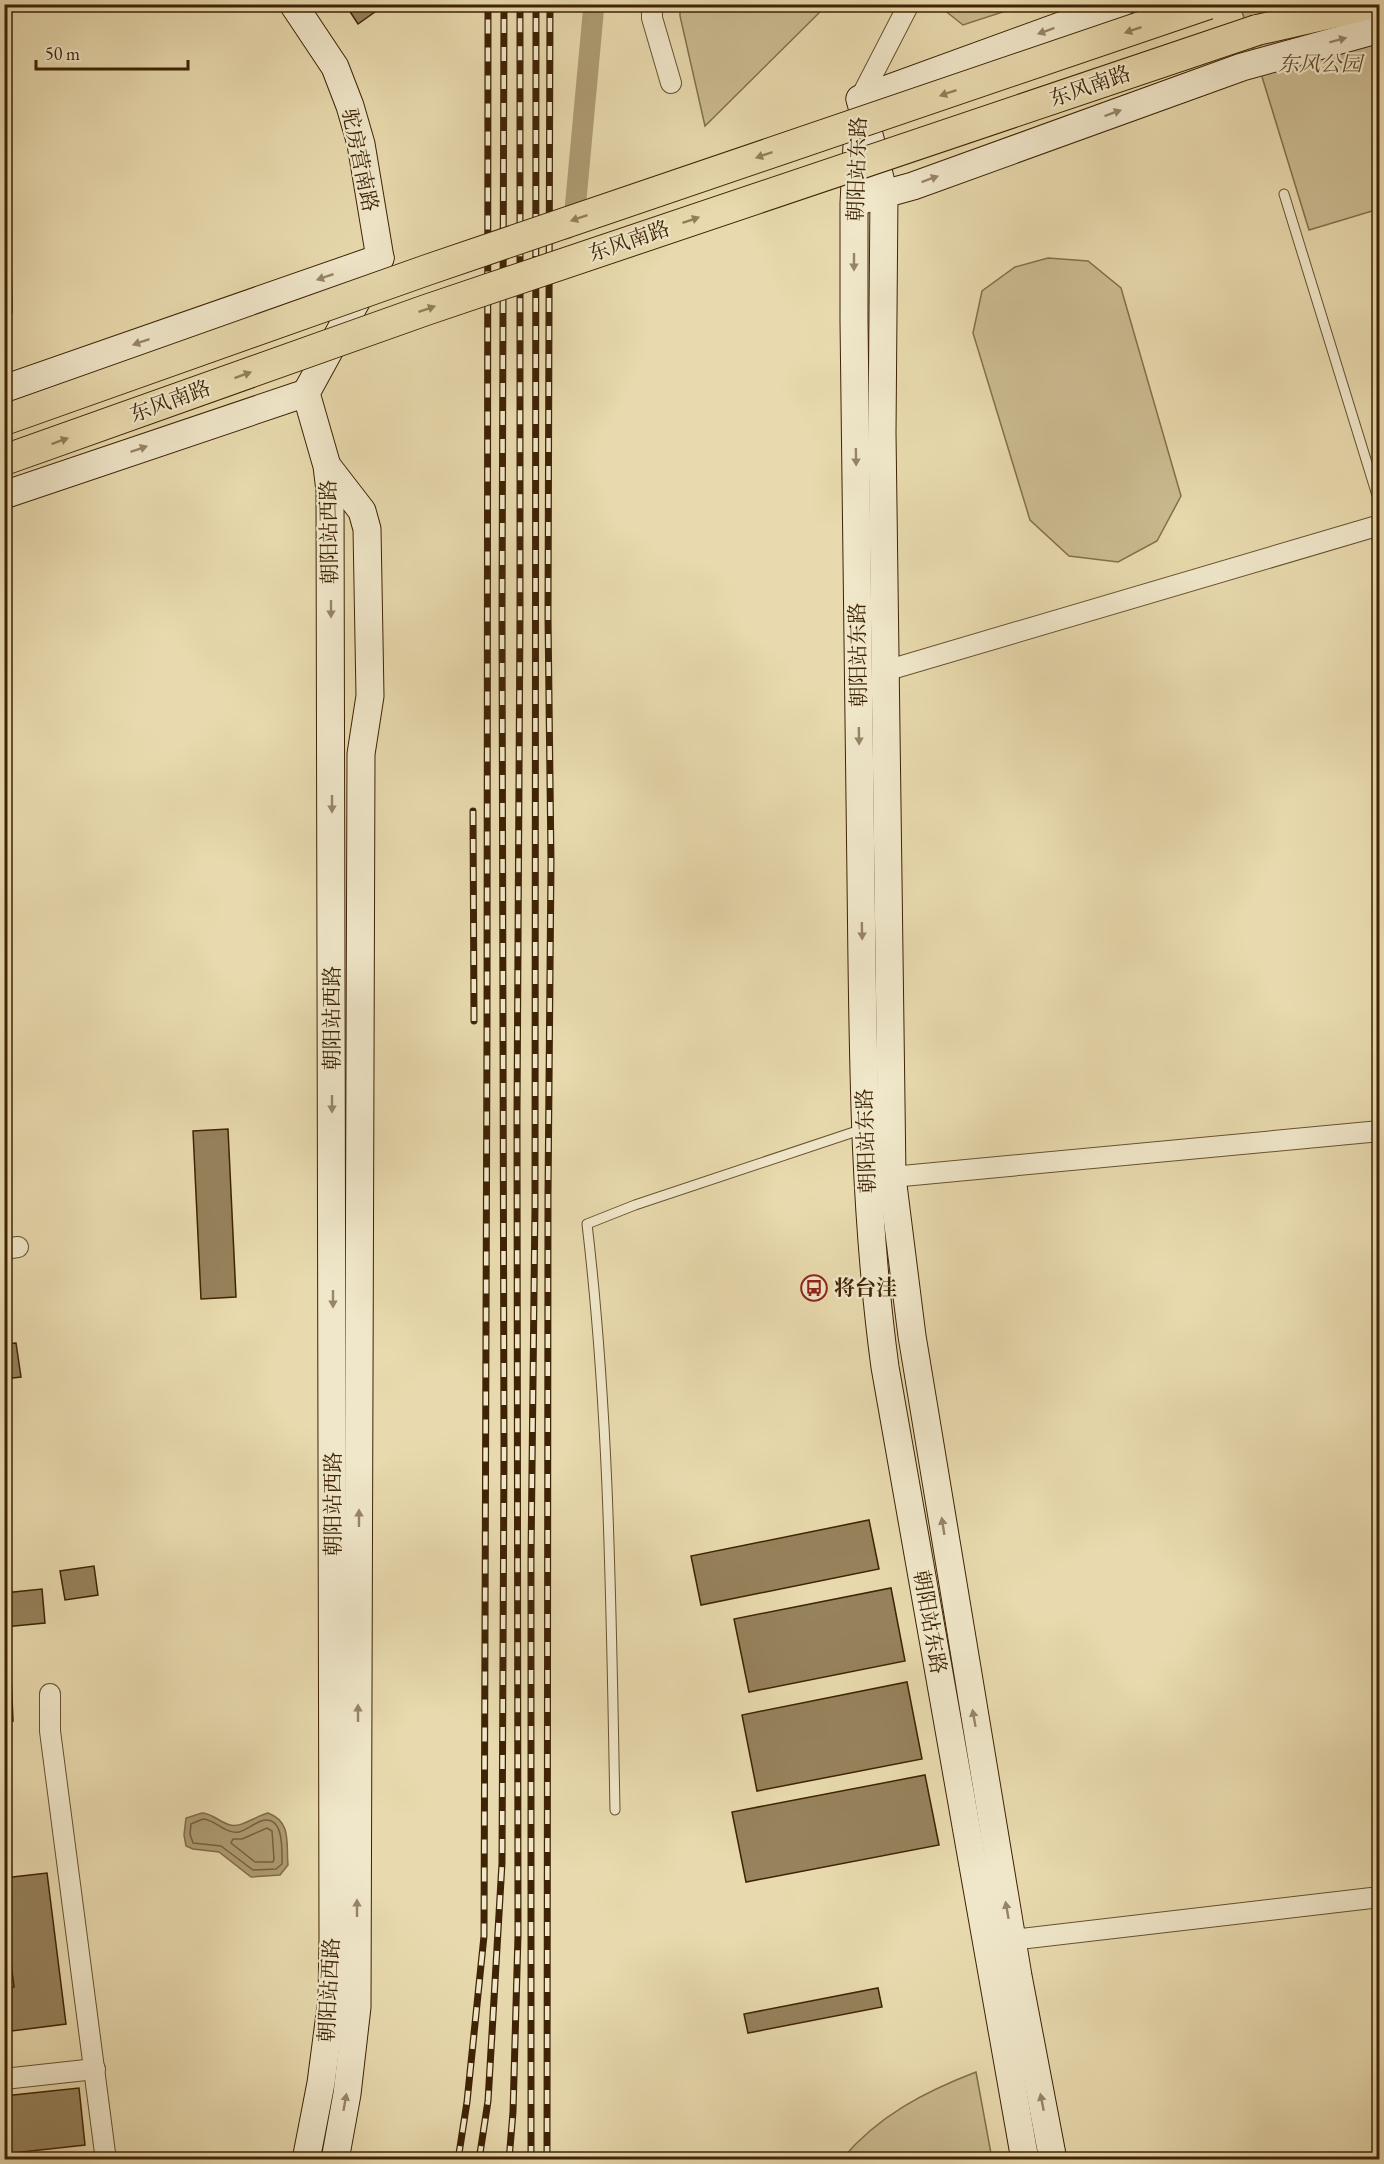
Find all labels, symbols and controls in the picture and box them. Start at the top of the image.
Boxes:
one-way arrow [1124,26,1142,35]
one-way arrow [1037,27,1055,37]
scale bar [36,33,188,71]
one-way arrow [1329,35,1348,45]
text: 50 m [45,42,80,65]
park label: 东风公园 [1278,50,1365,77]
street label: 东风南路 [1046,59,1134,112]
one-way arrow [939,88,957,98]
street label: 驼房营南路 [336,106,385,214]
one-way arrow [1104,108,1122,118]
street label: 朝阳站东路 [841,116,872,222]
one-way arrow [755,151,773,161]
one-way arrow [921,174,939,184]
one-way arrow [570,214,588,223]
street label: 东风南路 [585,214,673,267]
one-way arrow [682,215,700,225]
one-way arrow [849,252,859,271]
one-way arrow [316,273,334,283]
one-way arrow [418,304,436,314]
one-way arrow [132,337,150,347]
one-way arrow [234,370,252,379]
street label: 东风南路 [126,373,214,428]
one-way arrow [51,435,69,445]
one-way arrow [130,443,148,453]
one-way arrow [851,447,861,466]
street label: 朝阳站西路 [314,479,343,585]
one-way arrow [326,599,336,618]
street label: 朝阳站东路 [843,602,872,708]
one-way arrow [854,726,864,745]
one-way arrow [327,794,337,813]
one-way arrow [857,921,867,940]
street label: 朝阳站西路 [318,966,345,1071]
street label: 朝阳站东路 [850,1088,881,1194]
one-way arrow [327,1094,337,1113]
bus stop icon: 将台洼 [799,1273,829,1303]
place label: 将台洼 [834,1274,897,1301]
one-way arrow [328,1289,338,1308]
street label: 朝阳站西路 [319,1452,346,1557]
one-way arrow [354,1508,364,1527]
one-way arrow [938,1516,947,1535]
street label: 朝阳站东路 [908,1568,953,1676]
one-way arrow [353,1703,363,1722]
one-way arrow [970,1708,979,1727]
one-way arrow [352,1898,362,1917]
one-way arrow [1002,1901,1011,1920]
street label: 朝阳站西路 [312,1937,345,2043]
one-way arrow [341,2092,350,2111]
one-way arrow [1037,2092,1046,2111]

